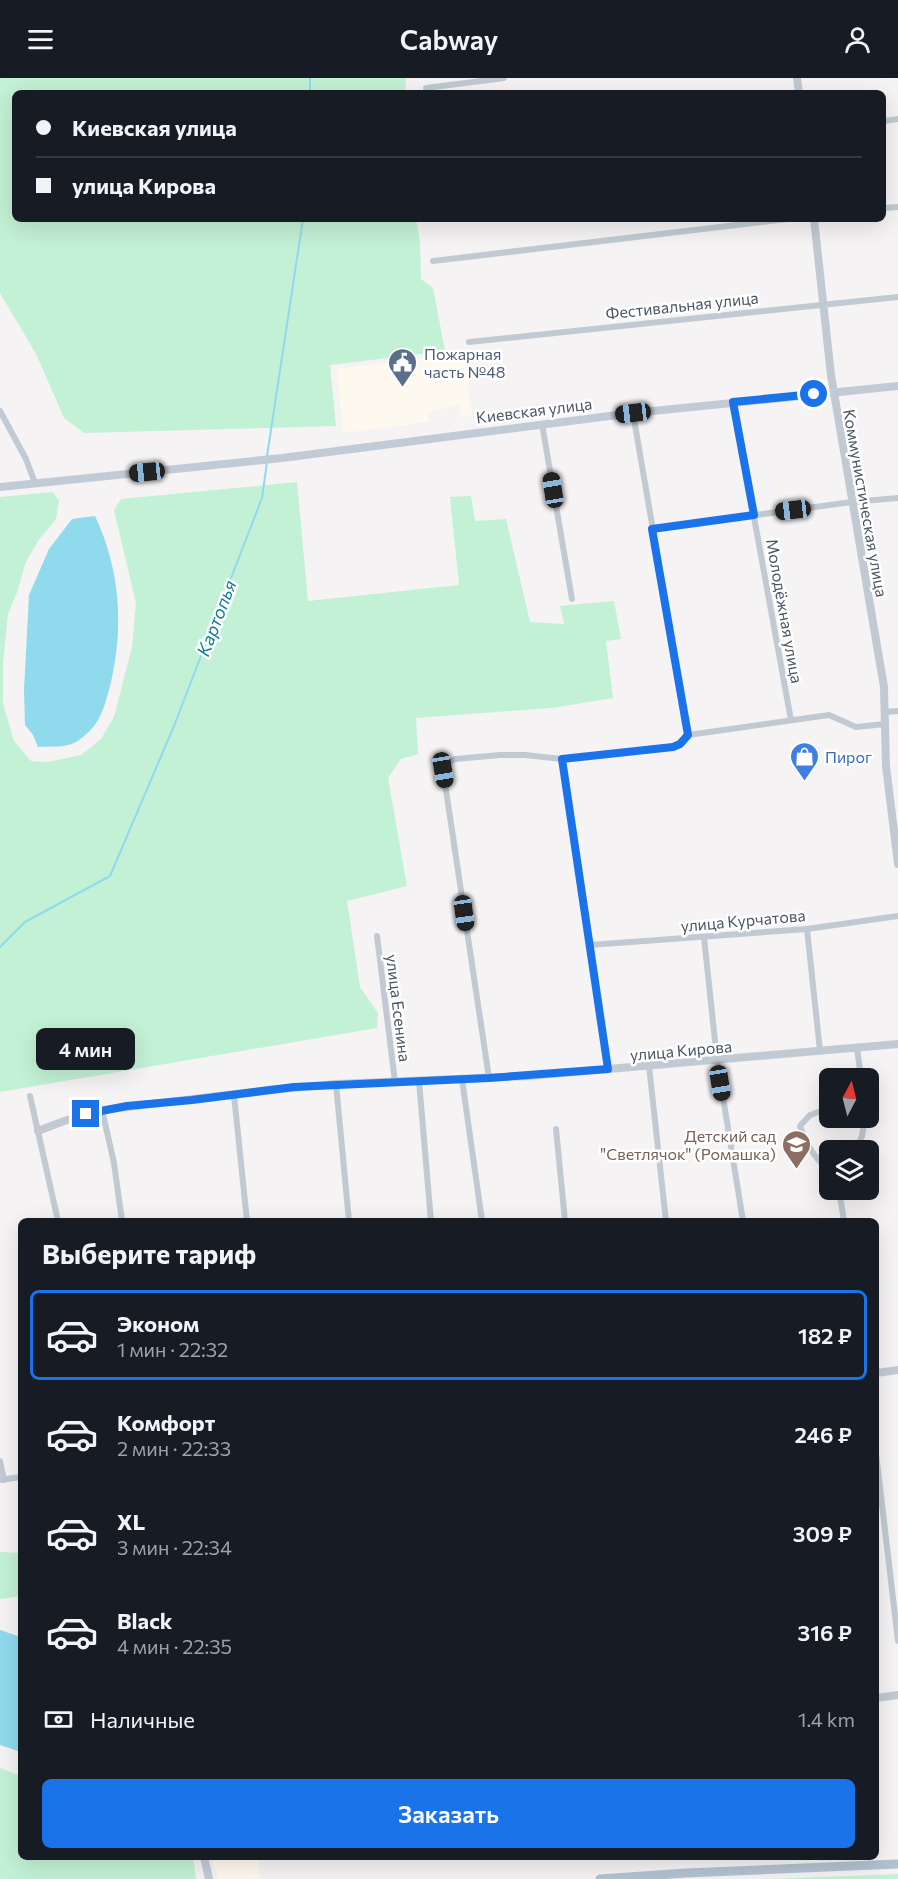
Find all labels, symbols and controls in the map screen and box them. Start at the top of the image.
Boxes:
icon: menu [24,23,57,56]
text: Cabway [400,23,498,56]
icon: person [841,23,874,56]
text: Киевская улица [72,114,237,141]
text: улица Кирова [72,172,216,199]
street label: Фестивальная улица [605,288,759,322]
place label: Пожарная часть №48 [424,344,506,381]
public building icon: Пожарная часть №48 [387,346,419,388]
route start [800,380,827,407]
street label: Киевская улица [475,393,593,427]
car [614,402,652,424]
street label: Коммунистическая улица [840,408,892,598]
car [128,461,166,483]
car [541,471,565,509]
car [774,499,812,521]
street label: Молодёжная улица [763,537,807,685]
water label: Картопья [191,577,241,659]
shop icon: Пирог [788,740,820,782]
place label: Пирог [825,747,872,766]
car [431,751,455,789]
car [453,894,475,932]
street label: улица Курчатова [680,905,806,935]
street label: улица Есенина [383,953,415,1063]
callout: 4 мин [36,1027,136,1069]
street label: улица Кирова [629,1036,733,1064]
text: 4 мин [59,1037,112,1061]
car [708,1064,732,1102]
north arrow [819,1068,879,1128]
map controls [819,1068,879,1200]
route end [72,1100,99,1127]
place label: Детский сад "Светлячок" (Ромашка) [600,1126,777,1163]
school or university icon: Детский сад "Светлячок" (Ромашка) [781,1128,813,1170]
button: layers [819,1140,879,1200]
text: Выберите тариф [42,1237,256,1270]
icon: car [45,1308,99,1362]
text: Эконом [117,1310,199,1337]
text: 182 ₽ [798,1322,852,1349]
text: 1 мин · 22:32 [117,1337,228,1361]
icon: car [45,1407,99,1461]
text: Комфорт [117,1409,215,1436]
text: 246 ₽ [795,1421,852,1448]
text: 2 мин · 22:33 [117,1436,231,1460]
icon: car [45,1506,99,1560]
text: XL [117,1508,145,1535]
text: 309 ₽ [793,1520,852,1547]
text: 3 мин · 22:34 [117,1535,232,1559]
icon: car [45,1605,99,1659]
text: Black [117,1607,172,1634]
text: 316 ₽ [798,1619,852,1646]
text: 4 мин · 22:35 [117,1634,232,1658]
icon: cash [42,1703,75,1736]
text: Наличные [90,1706,195,1733]
text: 1.4 km [798,1707,855,1731]
button: Заказать [42,1779,855,1848]

